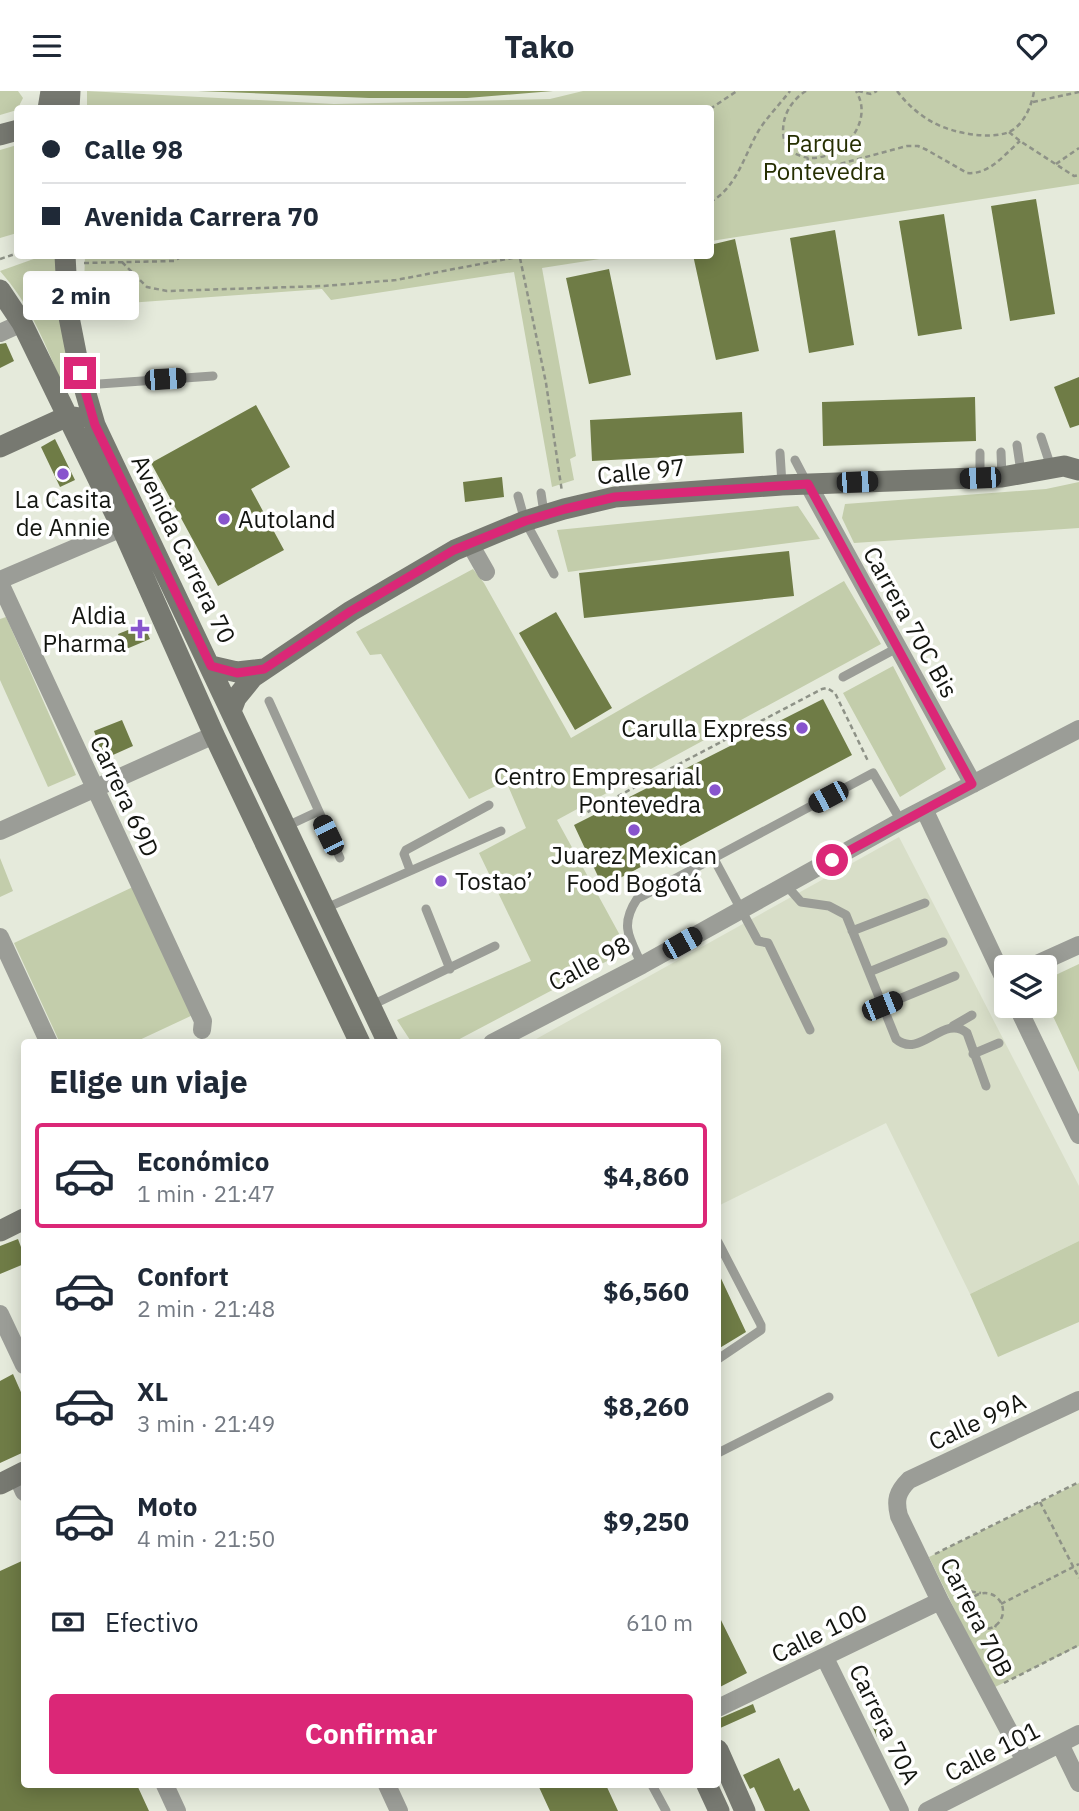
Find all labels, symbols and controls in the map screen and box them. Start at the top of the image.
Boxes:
text: Tako [504,25,575,67]
icon: menu [28,27,66,65]
icon: heart [1013,27,1051,65]
park label: Parque Pontevedra [763,127,886,187]
text: Calle 98 [84,132,183,166]
text: Avenida Carrera 70 [84,199,319,233]
callout: 2 min [22,271,138,321]
text: 2 min [51,280,111,310]
route end [64,357,96,389]
car [144,367,187,391]
street label: Avenida Carrera 70 [124,449,244,649]
street label: Calle 97 [595,450,687,492]
marker: La Casita de Annie [55,466,71,482]
car [959,467,1002,489]
car [836,471,879,493]
place label: La Casita de Annie [14,483,112,543]
place label: Autoland [238,503,336,535]
marker: Autoland [216,511,232,527]
street label: Carrera 70C Bis [856,541,966,703]
place label: Aldia Pharma [42,599,126,659]
marker: Aldia Pharma [132,621,148,637]
place label: Carulla Express [621,712,788,744]
marker: Carulla Express [794,720,810,736]
street label: Carrera 69D [83,730,167,862]
place label: Centro Empresarial Pontevedra [494,760,701,820]
car [805,778,852,816]
marker: Centro Empresarial Pontevedra [707,782,723,798]
car [310,812,347,858]
marker: Juarez Mexican Food Bogotá [626,822,642,838]
place label: Juarez Mexican Food Bogotá [551,839,717,899]
route start [816,844,848,876]
place label: Tostao’ [455,865,533,897]
marker: Tostao’ [433,873,449,889]
car [659,924,706,962]
street label: Calle 98 [543,928,635,998]
map controls [994,955,1057,1018]
button: layers [994,955,1057,1018]
car [859,988,906,1024]
text: Elige un viaje [49,1060,248,1102]
icon: car [53,1144,116,1207]
text: Económico [137,1144,269,1178]
text: $4,860 [603,1159,689,1193]
text: 1 min · 21:47 [137,1178,275,1208]
icon: car [53,1259,116,1322]
text: Confort [137,1259,229,1293]
text: $6,560 [603,1274,689,1308]
text: 2 min · 21:48 [137,1293,275,1323]
icon: car [53,1374,116,1437]
text: XL [137,1374,168,1408]
street label: Calle 99A [923,1385,1031,1457]
text: $8,260 [603,1389,689,1423]
text: 3 min · 21:49 [137,1408,275,1438]
icon: car [53,1489,116,1552]
text: Moto [137,1489,197,1523]
text: $9,250 [603,1504,689,1538]
text: 4 min · 21:50 [137,1523,275,1553]
street label: Carrera 70B [933,1552,1021,1682]
street label: Calle 100 [766,1596,872,1670]
icon: cash [49,1603,87,1641]
text: Efectivo [105,1605,199,1639]
text: 610 m [626,1607,693,1637]
street label: Carrera 70A [842,1659,928,1789]
button: Confirmar [49,1694,693,1774]
street label: Calle 101 [939,1713,1045,1789]

